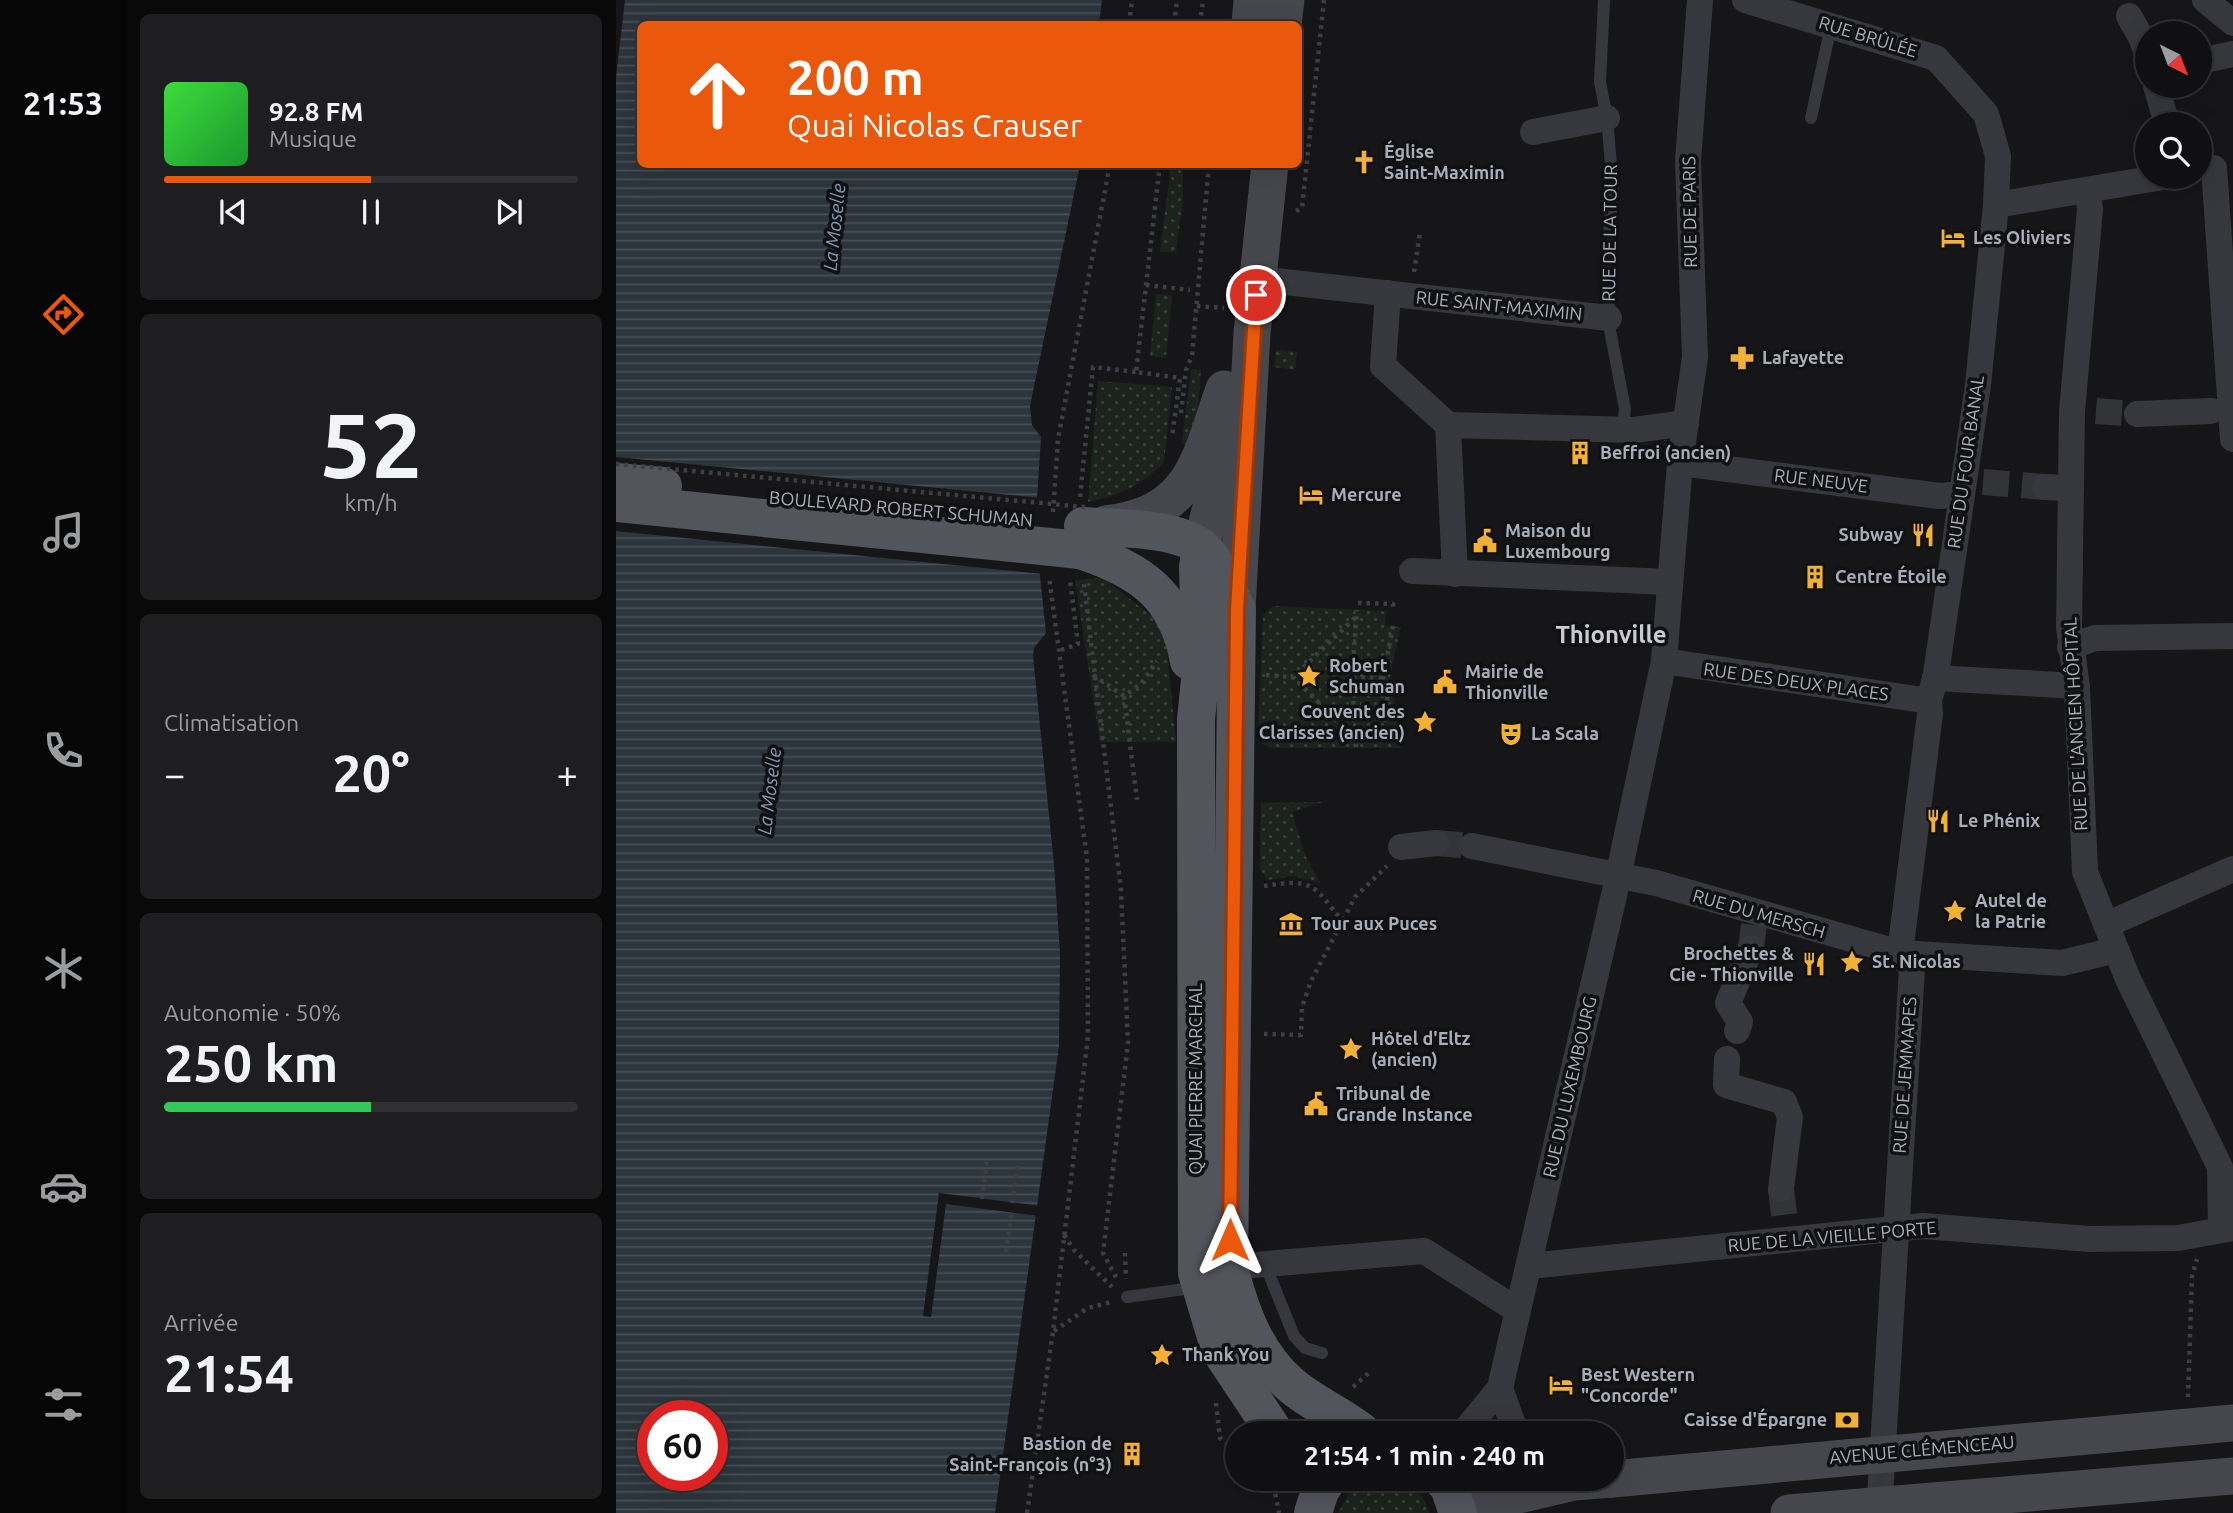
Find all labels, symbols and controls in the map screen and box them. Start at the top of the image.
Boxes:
street label: RUE BRÛLÉE [1817,11,1920,61]
north arrow [2135,21,2212,98]
map controls [2135,21,2212,189]
icon: ahead [672,49,763,140]
text: 200 m [787,49,924,104]
text: 21:53 [23,85,103,121]
text: 92.8 FM [269,97,363,126]
text: Quai Nicolas Crauser [787,107,1082,143]
button: search [2135,112,2212,189]
text: Musique [269,126,357,151]
place label: Église Saint-Maximin [1384,140,1505,182]
church icon: Église Saint-Maximin [1350,148,1378,176]
street label: RUE DE PARIS [1678,156,1700,268]
street label: RUE DE LA TOUR [1598,164,1620,302]
water label: La Moselle [818,182,850,272]
icon: previous [214,193,252,231]
icon: pause [352,193,390,231]
icon: next [490,193,528,231]
hotel icon: Les Oliviers [1939,224,1967,252]
place label: Les Oliviers [1973,227,2071,247]
pin [1226,265,1286,325]
icon: arrive [1237,276,1275,314]
street label: RUE SAINT-MAXIMIN [1415,286,1583,324]
icon: directions [39,290,88,339]
pharmacy icon: Lafayette [1728,344,1756,372]
place label: Lafayette [1762,347,1844,367]
street label: RUE DU FOUR BANAL [1943,374,1987,550]
text: 52 [320,393,422,495]
building icon: Beffroi (ancien) [1566,439,1594,467]
place label: Beffroi (ancien) [1600,442,1731,463]
street label: RUE NEUVE [1773,464,1869,496]
hotel icon: Mercure [1297,481,1325,509]
place label: Mercure [1331,484,1402,504]
street label: BOULEVARD ROBERT SCHUMAN [768,487,1034,530]
text: km/h [344,490,398,515]
icon: music [39,508,88,557]
place label: Maison du Luxembourg [1505,520,1611,561]
restaurant icon: Subway [1909,521,1937,549]
place label: Subway [1839,524,1903,544]
public building icon: Maison du Luxembourg [1471,527,1499,555]
building icon: Centre Étoile [1801,563,1829,591]
place label: Centre Étoile [1835,565,1947,586]
street label: RUE DE L'ANCIEN HÔPITAL [2059,617,2091,831]
district label: Thionville [1555,621,1667,648]
place label: Robert Schuman [1329,655,1405,696]
street label: RUE DES DEUX PLACES [1702,658,1890,704]
place label: Mairie de Thionville [1465,661,1548,702]
place icon: Robert Schuman [1295,662,1323,690]
public building icon: Mairie de Thionville [1431,668,1459,696]
place label: Couvent des Clarisses (ancien) [1259,701,1405,743]
place icon: Couvent des Clarisses (ancien) [1411,708,1439,736]
text: Climatisation [164,710,299,735]
theatre icon: La Scala [1497,720,1525,748]
place label: La Scala [1531,723,1599,743]
icon: phone [39,726,88,775]
text: 20° [332,744,410,802]
water label: La Moselle [753,746,785,836]
text: − [164,753,185,795]
text: + [557,753,578,795]
restaurant icon: Le Phénix [1924,807,1952,835]
place label: Le Phénix [1958,810,2040,830]
street label: RUE DU MERSCH [1691,885,1828,942]
place label: Autel de la Patrie [1975,890,2047,931]
place icon: Autel de la Patrie [1941,897,1969,925]
museum icon: Tour aux Puces [1277,910,1305,938]
place label: Tour aux Puces [1311,913,1437,933]
place label: Brochettes & Cie - Thionville [1669,943,1795,984]
icon: climate [39,944,88,993]
place icon: St. Nicolas [1838,948,1866,976]
restaurant icon: Brochettes & Cie - Thionville [1800,950,1828,978]
place label: St. Nicolas [1872,951,1961,971]
street label: QUAI PIERRE MARCHAL [1185,983,1206,1175]
street label: RUE DU LUXEMBOURG [1538,994,1600,1180]
street label: RUE DE JEMMAPES [1889,996,1919,1154]
text: Autonomie · 50% [164,1000,341,1025]
place label: Hôtel d'Eltz (ancien) [1371,1028,1471,1070]
text: 250 km [164,1034,338,1092]
place icon: Hôtel d'Eltz (ancien) [1337,1035,1365,1063]
place label: Tribunal de Grande Instance [1336,1083,1473,1124]
public building icon: Tribunal de Grande Instance [1302,1090,1330,1118]
icon: car [39,1162,88,1211]
position arrow [1193,1203,1267,1277]
street label: RUE DE LA VIEILLE PORTE [1727,1217,1937,1255]
text: Arrivée [164,1310,239,1335]
place icon: Thank You [1148,1341,1176,1369]
text: 21:54 [164,1344,294,1402]
place label: Thank You [1182,1344,1270,1364]
place label: Best Western "Concorde" [1581,1364,1695,1405]
hotel icon: Best Western "Concorde" [1547,1371,1575,1399]
icon: filters [39,1380,88,1429]
speed limit sign: 60 [637,1400,728,1491]
bank icon: Caisse d'Épargne [1833,1406,1861,1434]
place label: Caisse d'Épargne [1684,1408,1827,1429]
street label: AVENUE CLÉMENCEAU [1828,1430,2015,1467]
place label: Bastion de Saint-François (n°3) [949,1433,1112,1475]
building icon: Bastion de Saint-François (n°3) [1118,1440,1146,1468]
text: 21:54 · 1 min · 240 m [1304,1441,1545,1470]

